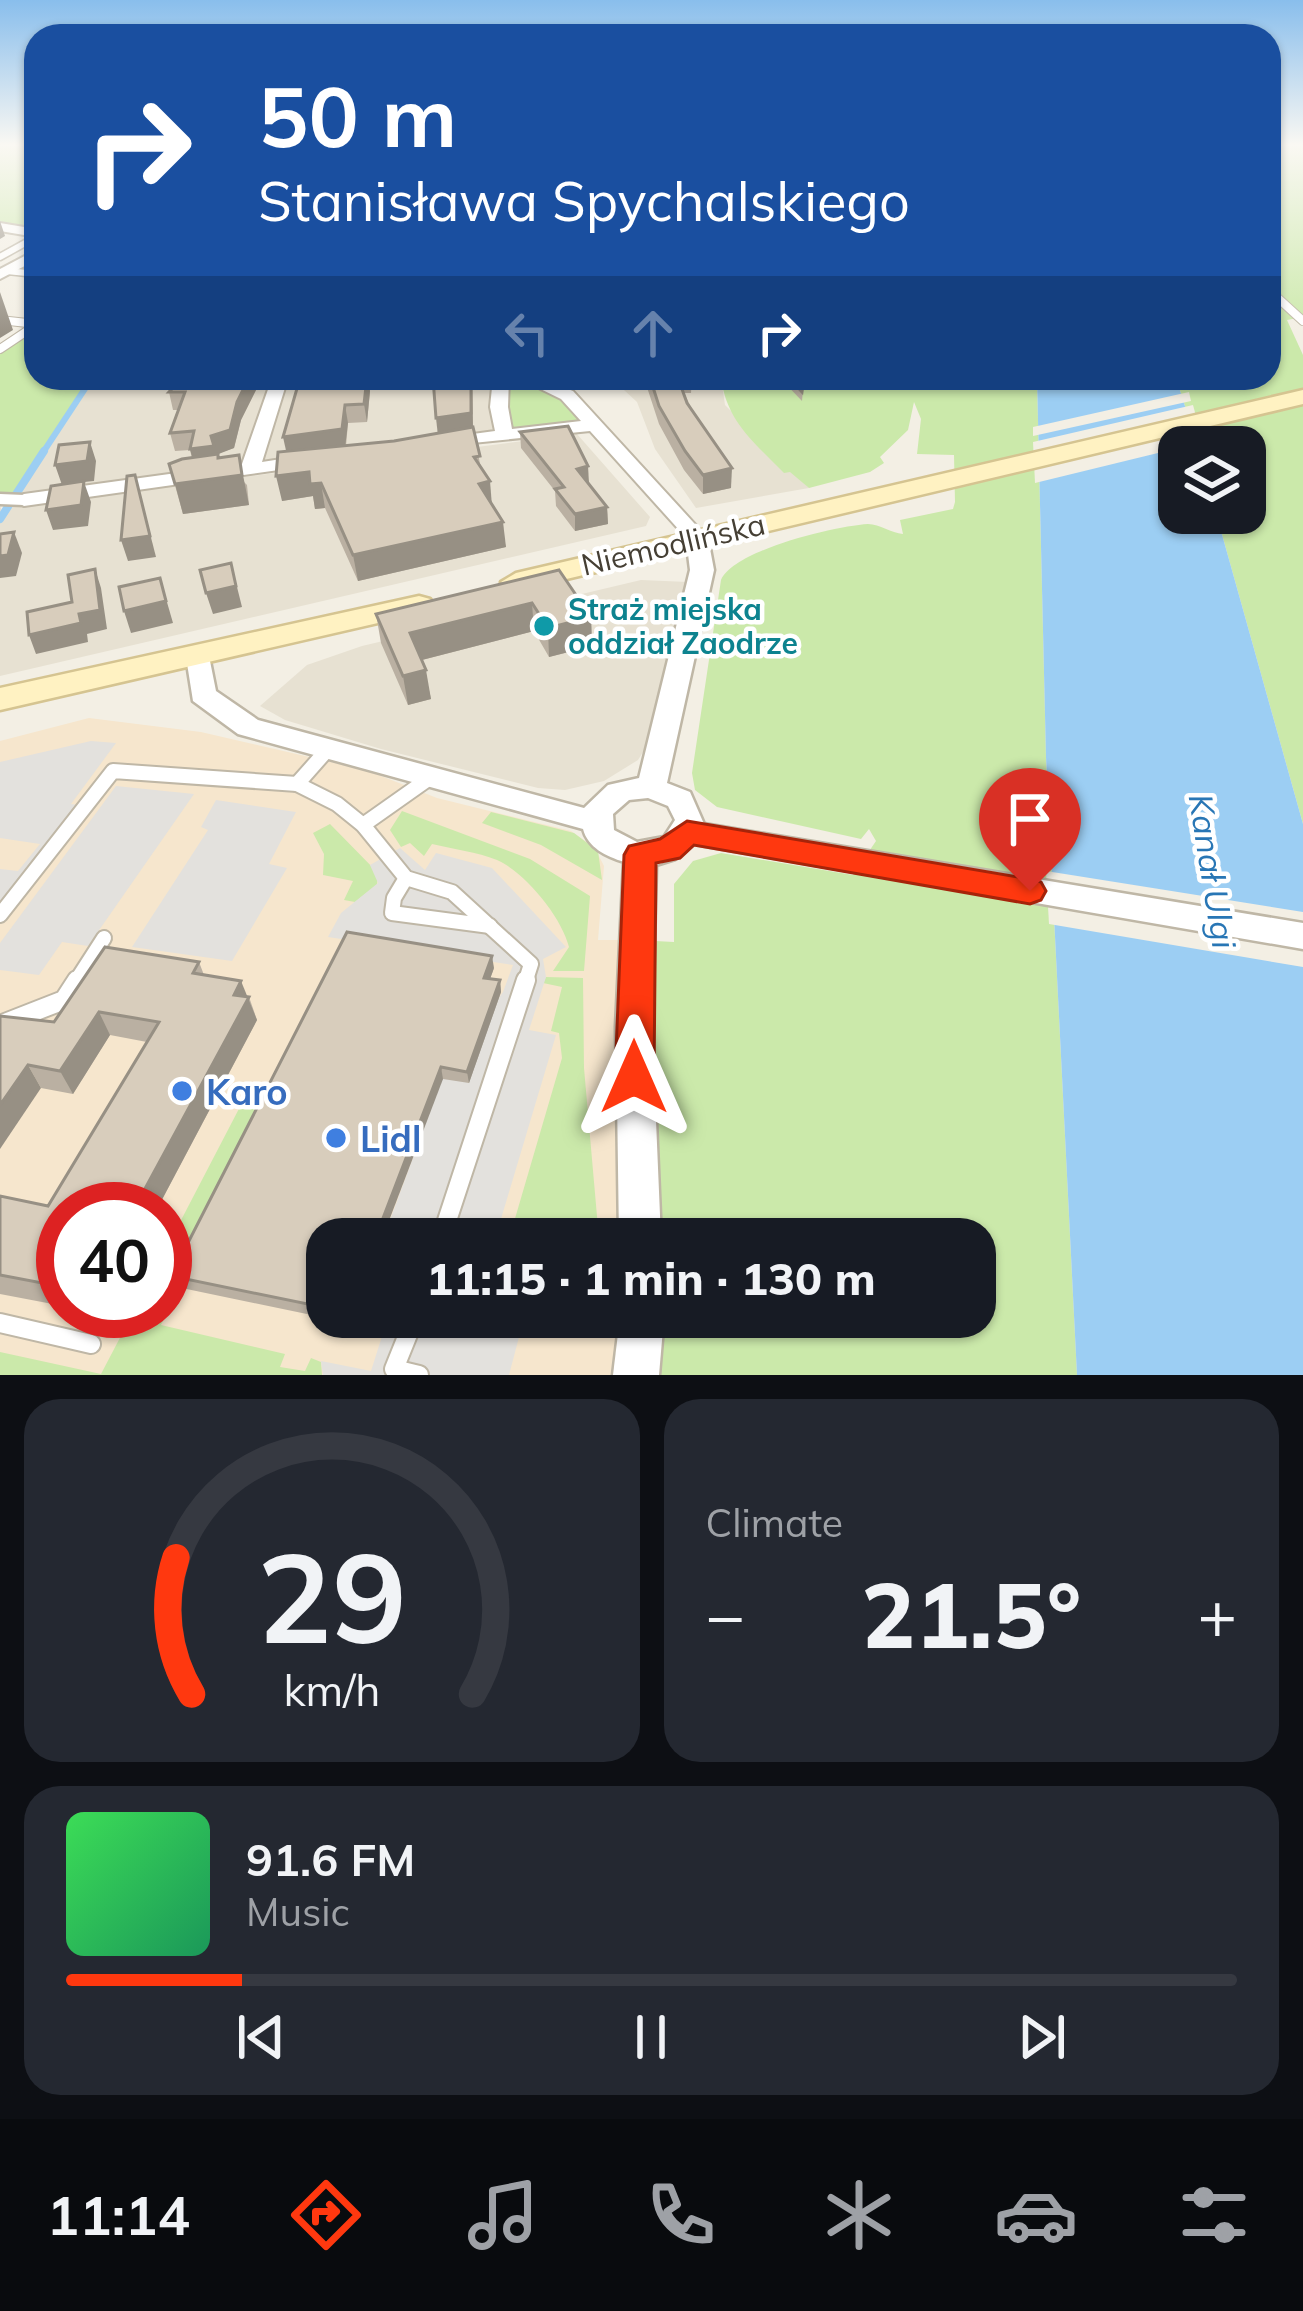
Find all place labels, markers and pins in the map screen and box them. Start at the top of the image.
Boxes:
place label: Straż miejska oddział Zaodrze [568,590,798,662]
marker: Straż miejska oddział Zaodrze [531,613,557,639]
pin [979,768,1081,891]
place label: Karo [206,1069,287,1114]
marker: Karo [169,1078,195,1104]
place label: Lidl [360,1116,421,1161]
marker: Lidl [323,1125,349,1151]

